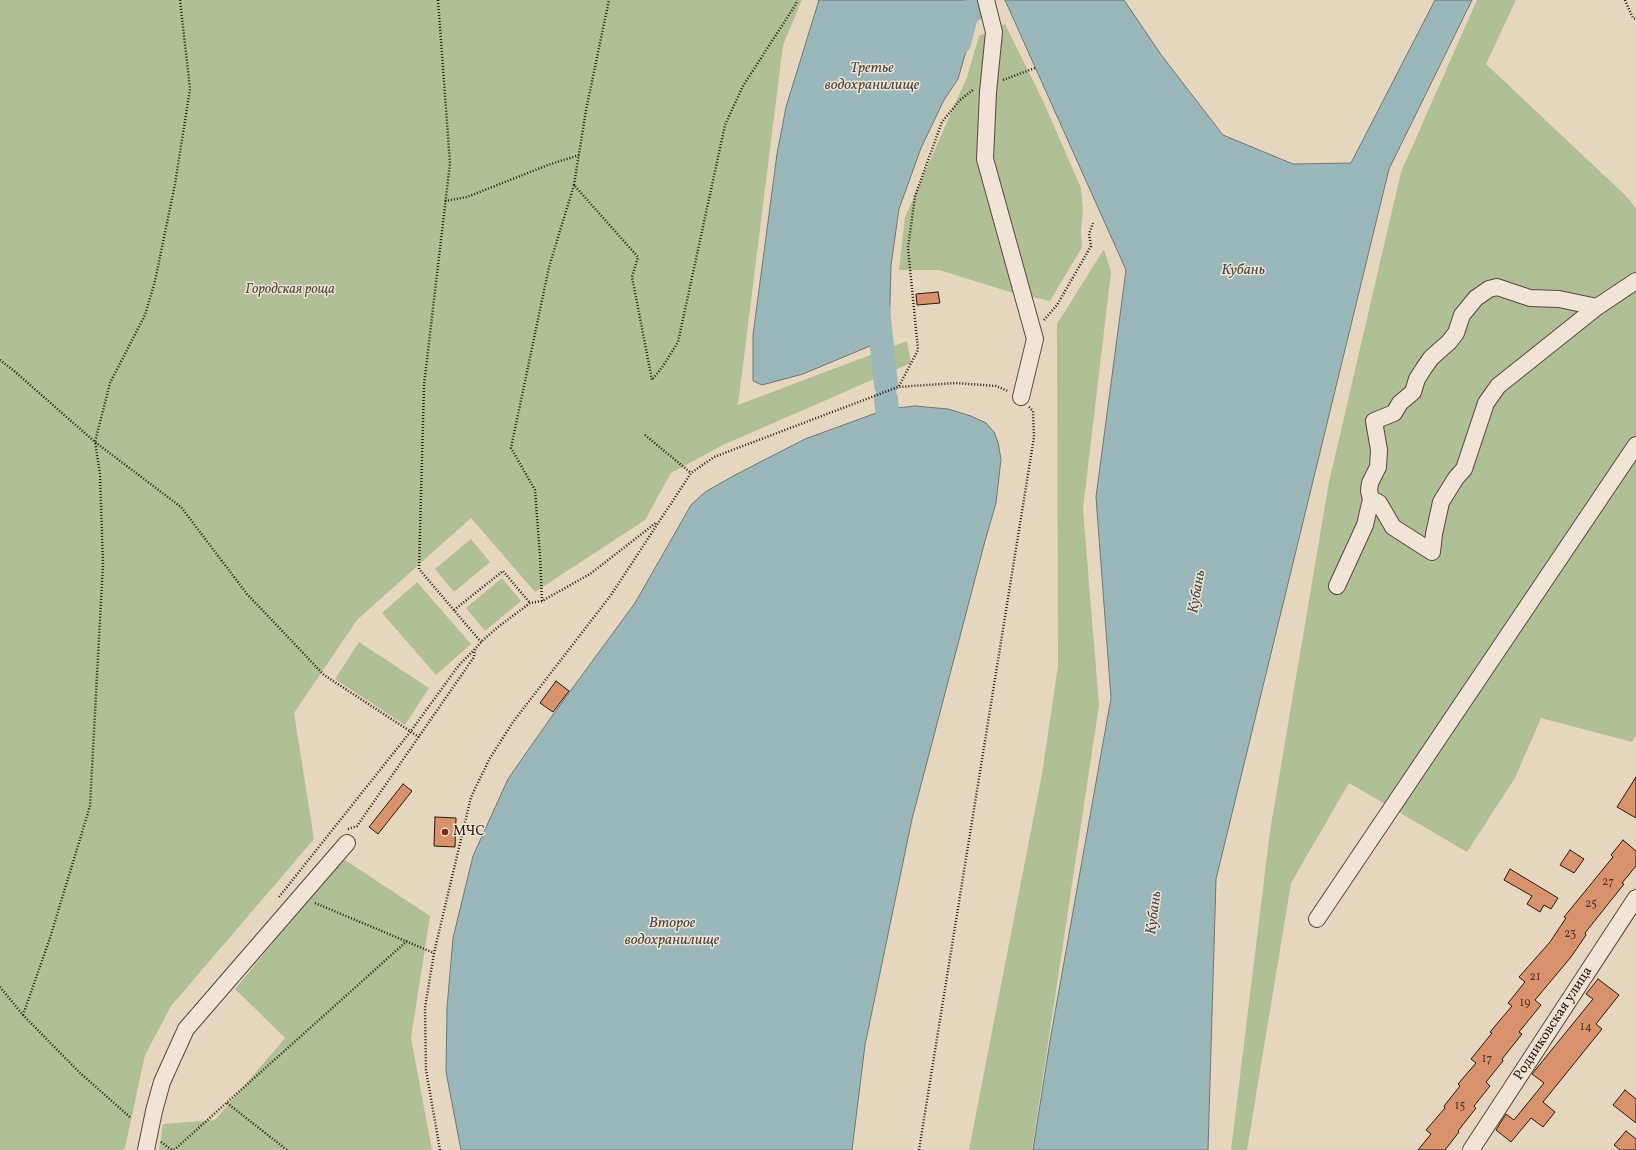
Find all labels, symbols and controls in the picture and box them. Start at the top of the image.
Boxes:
water label: Третье водохранилище [825,60,919,95]
water label: Кубань [1221,262,1265,280]
park label: Городская роща [245,282,335,298]
water label: Кубань [1185,569,1211,615]
place label: МЧС [453,824,485,840]
marker: МЧС [440,827,450,837]
house number: 27 [1602,876,1614,890]
water label: Кубань [1143,890,1167,936]
house number: 25 [1585,898,1597,912]
water label: Второе водохранилище [625,915,719,950]
house number: 23 [1564,928,1576,942]
street label: Родниковская улица [1511,964,1597,1084]
house number: 21 [1529,971,1541,985]
house number: 19 [1520,997,1530,1011]
house number: 14 [1580,1021,1592,1035]
house number: 17 [1482,1053,1492,1067]
house number: 15 [1455,1100,1465,1114]

